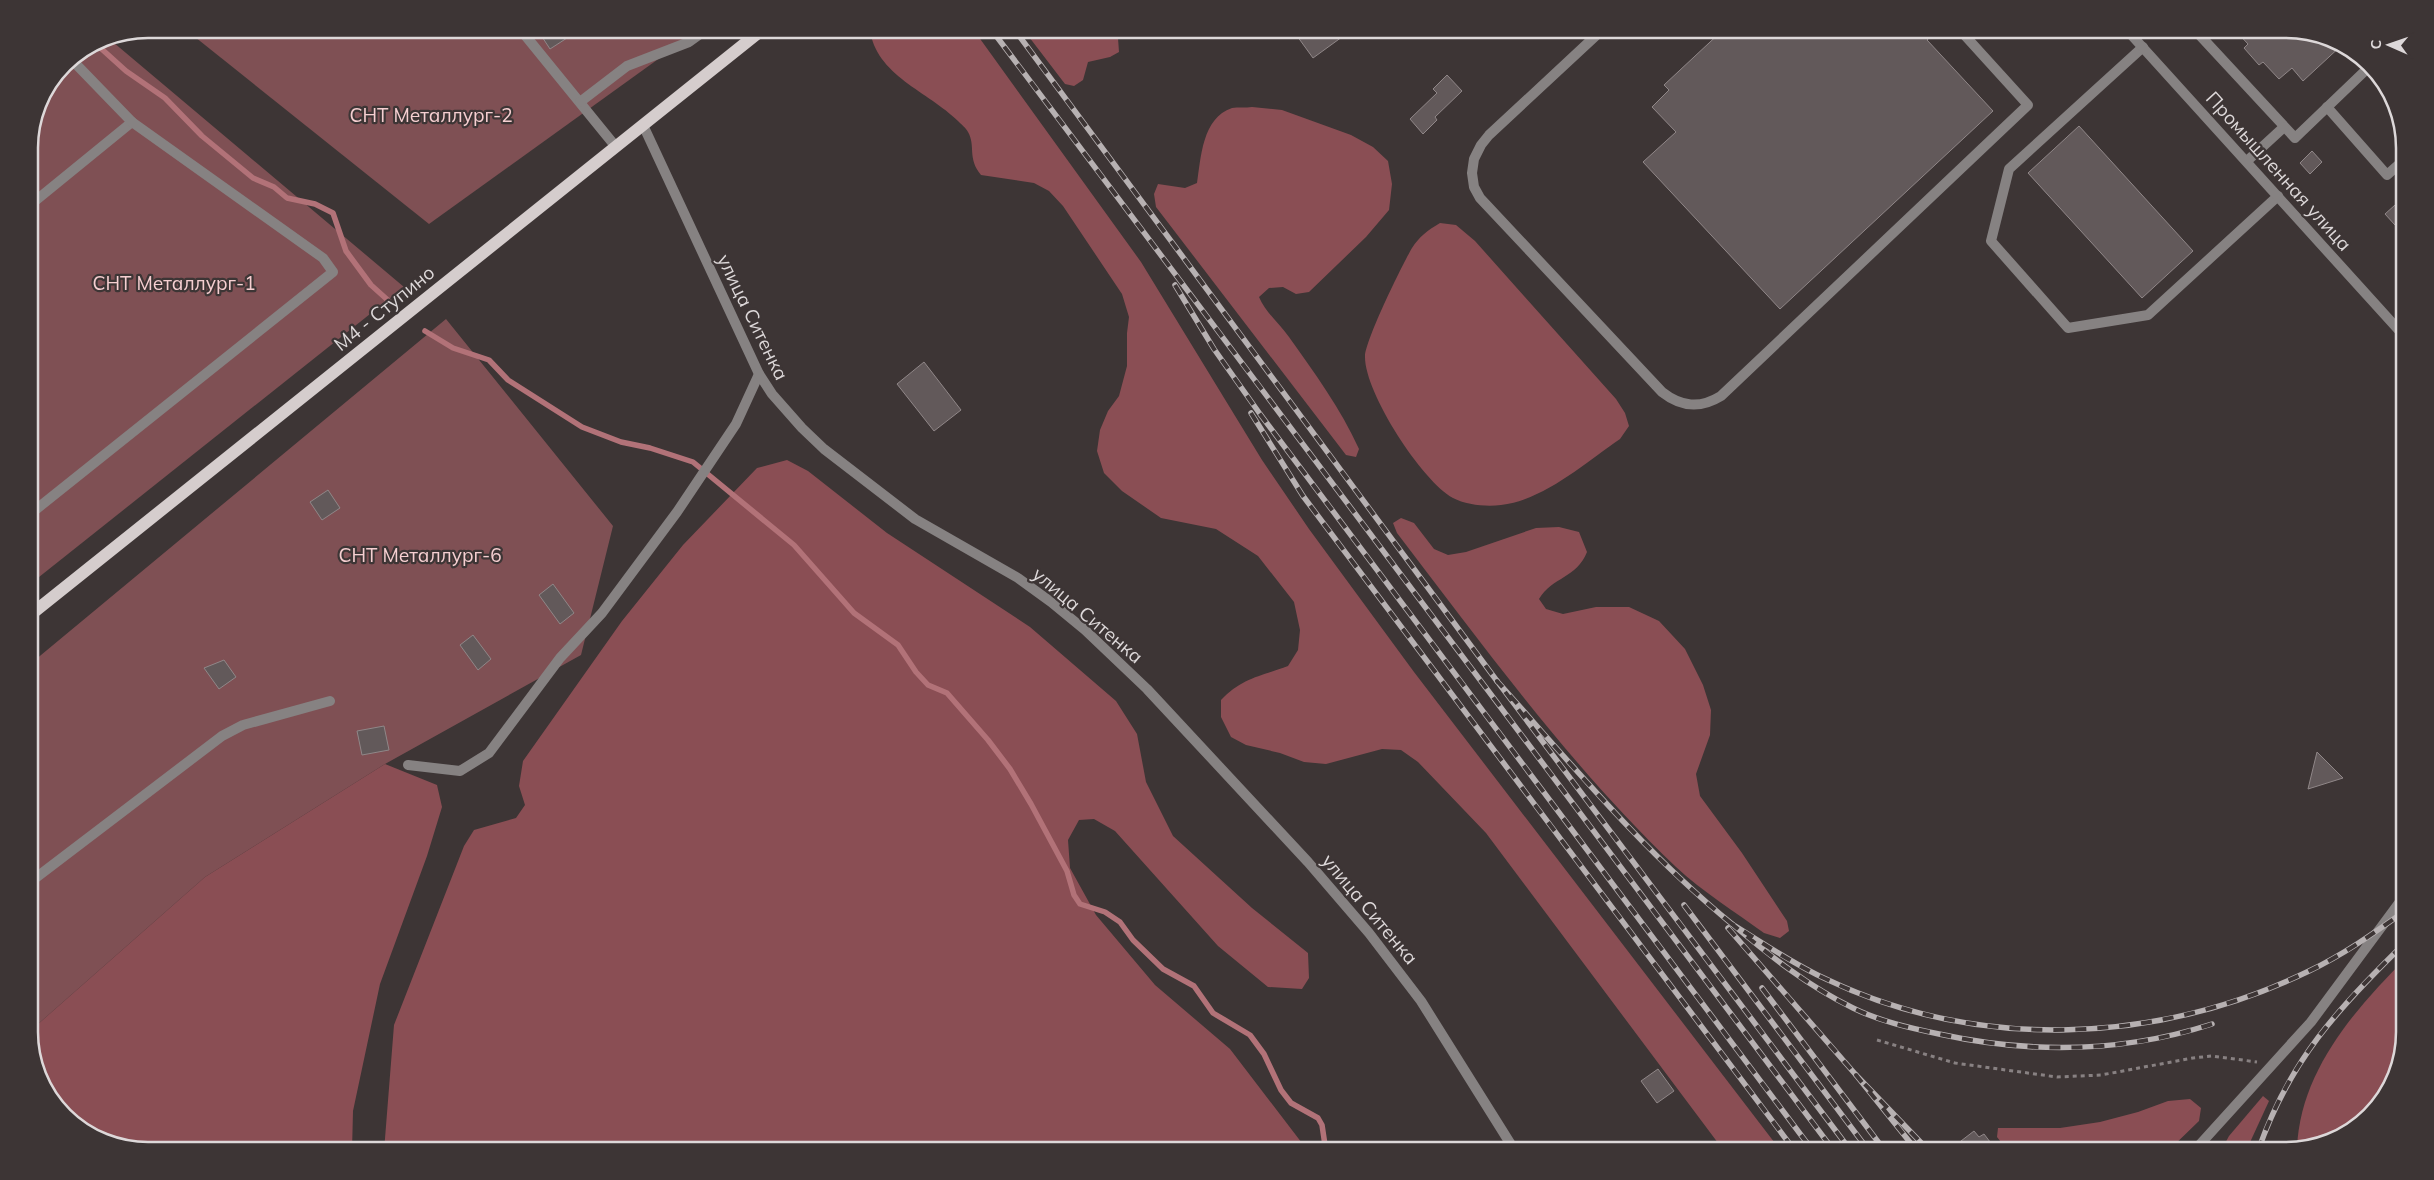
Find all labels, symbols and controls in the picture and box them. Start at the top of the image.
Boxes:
north arrow [2364,20,2414,70]
text: С [2367,39,2385,50]
street label: Промышленная улица [2201,86,2357,256]
park label: СНТ Металлург-2 [349,103,513,127]
street label: улица Ситенка [712,250,794,384]
street label: М4 - Ступино [329,260,439,356]
park label: СНТ Металлург-1 [92,271,256,295]
park label: СНТ Металлург-6 [338,543,502,567]
street label: улица Ситенка [1028,562,1148,668]
street label: улица Ситенка [1317,849,1423,969]

